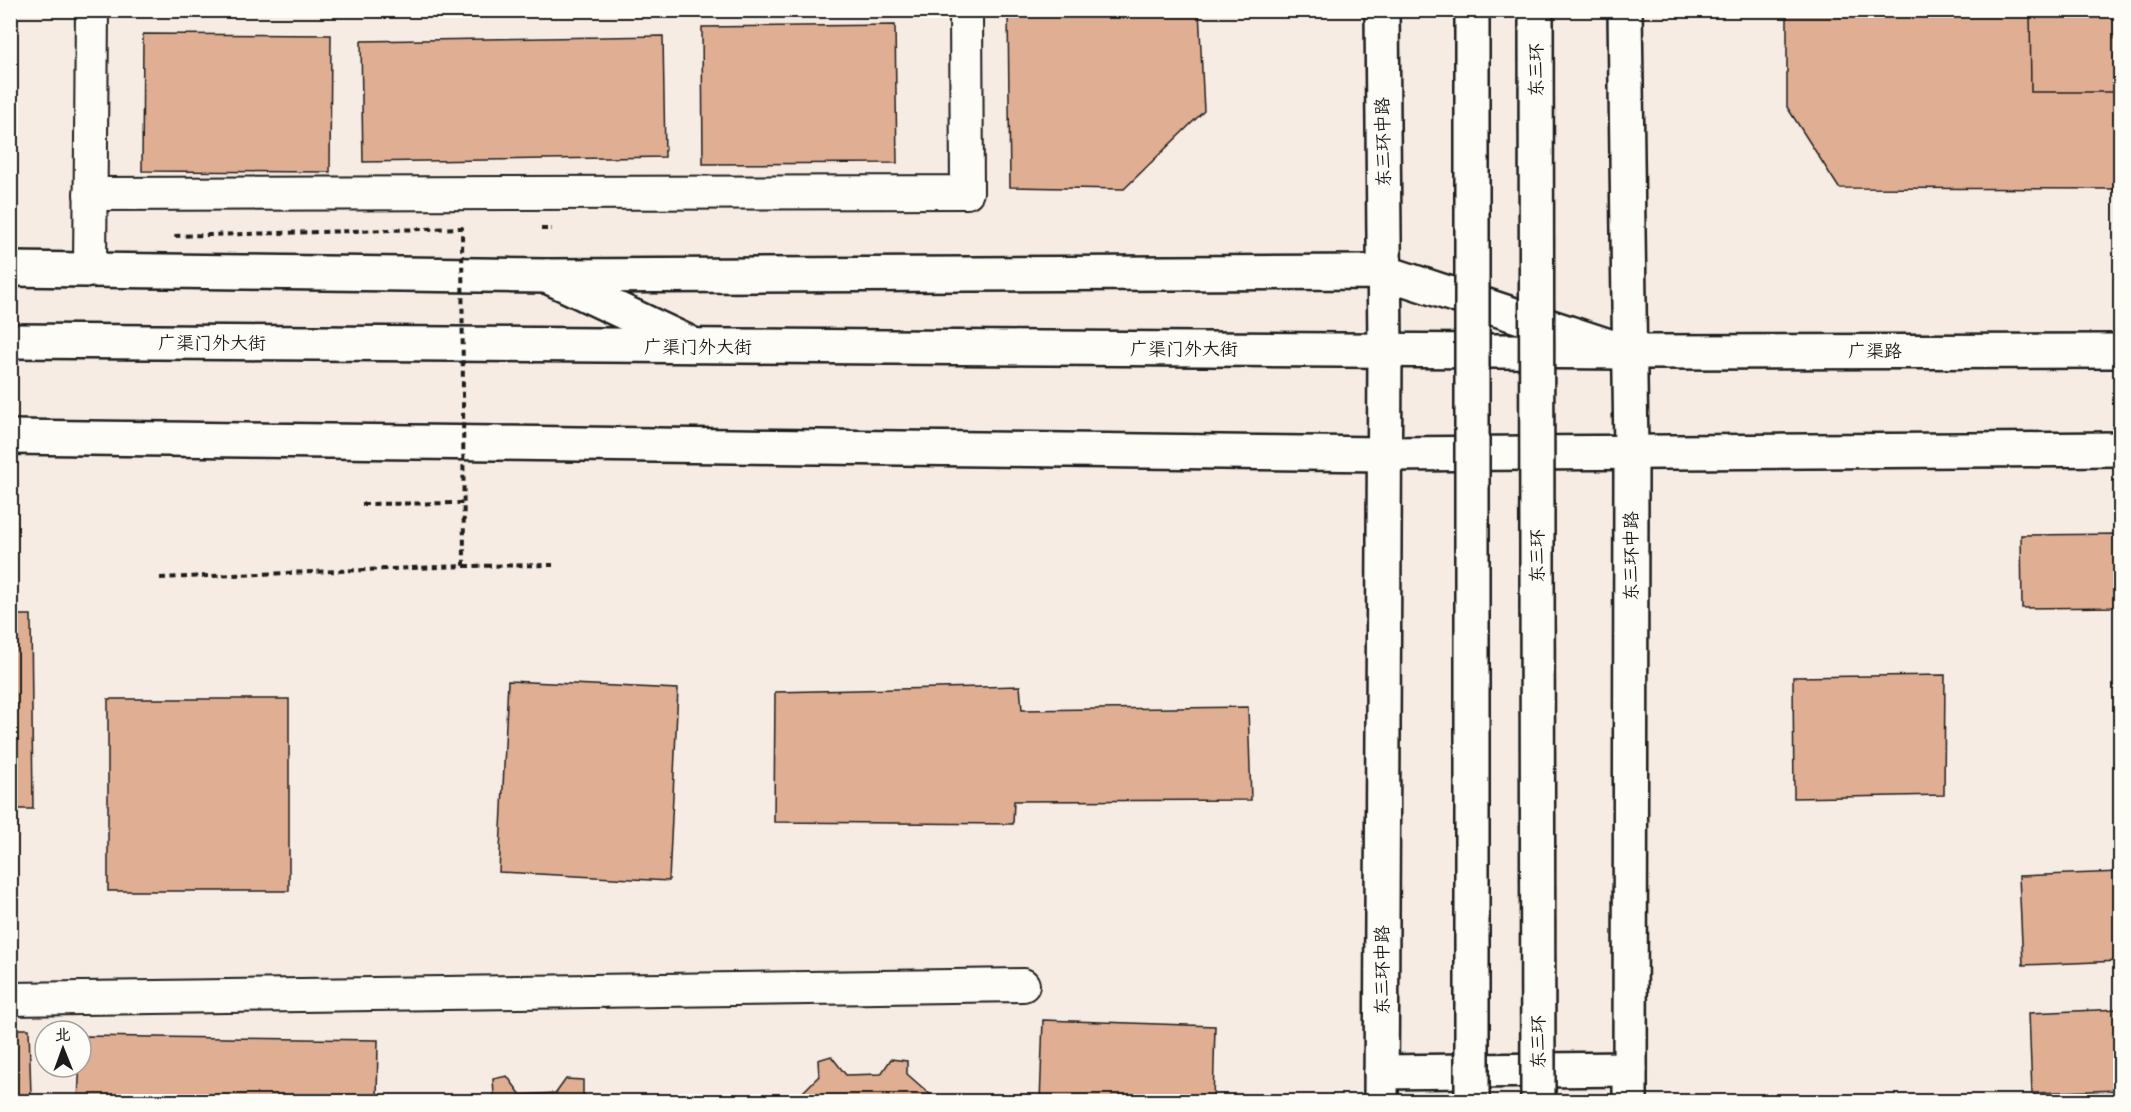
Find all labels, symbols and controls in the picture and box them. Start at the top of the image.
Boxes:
street label: 东三环 [1523,43,1552,97]
street label: 东三环中路 [1369,97,1400,187]
street label: 广渠门外大街 [158,330,266,359]
street label: 广渠门外大街 [644,334,752,363]
street label: 广渠门外大街 [1130,336,1238,365]
street label: 广渠路 [1848,338,1902,367]
street label: 东三环中路 [1618,511,1647,601]
street label: 东三环 [1524,529,1553,583]
street label: 东三环中路 [1369,925,1398,1015]
street label: 东三环 [1525,1015,1554,1069]
north arrow [33,1019,93,1079]
text: 北 [55,1023,71,1048]

